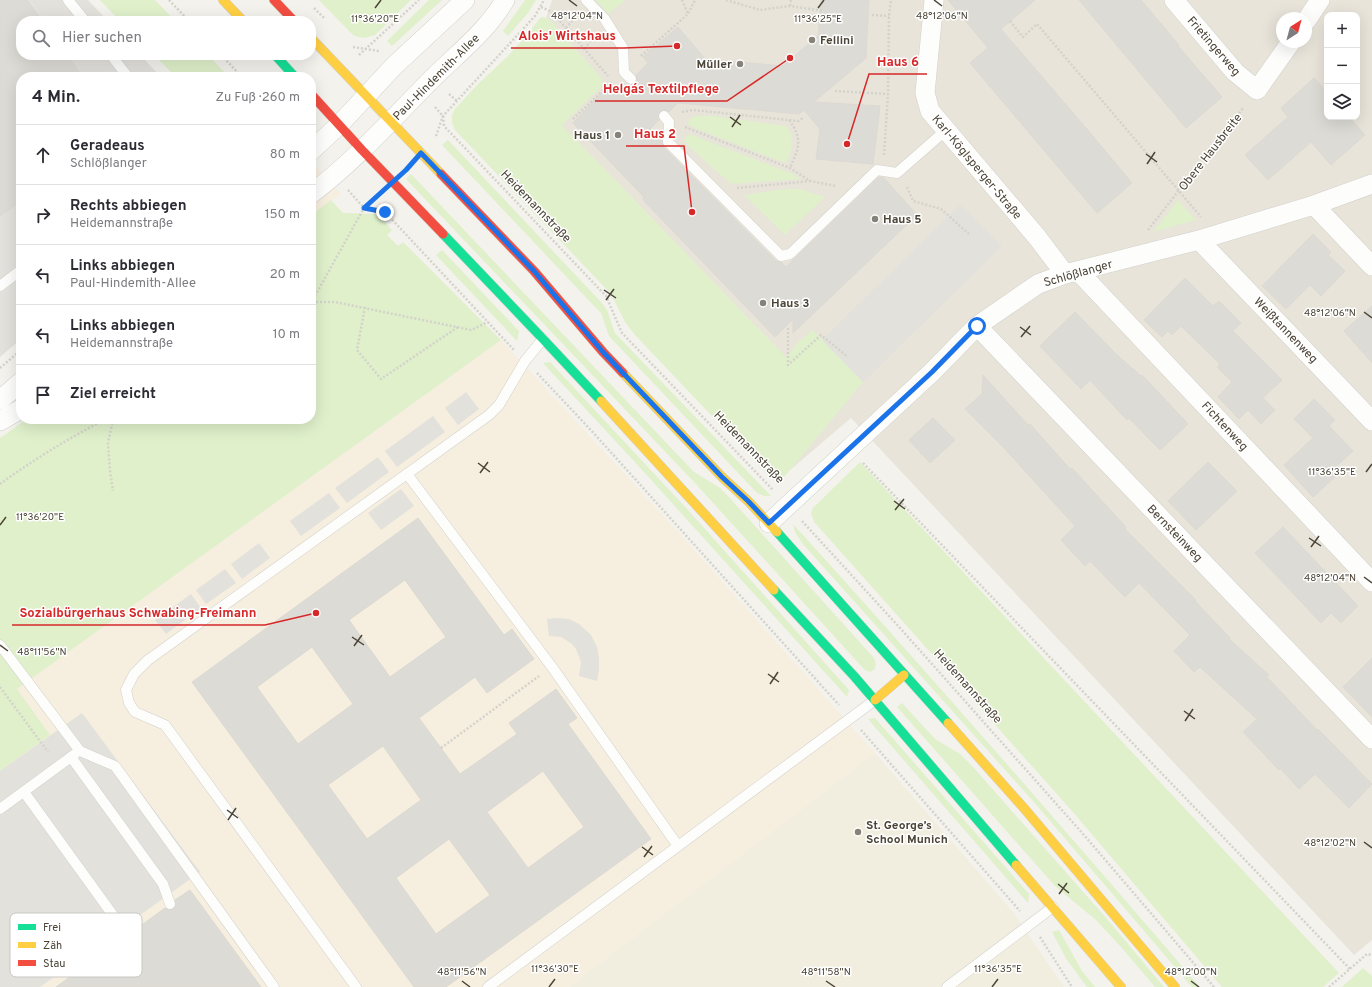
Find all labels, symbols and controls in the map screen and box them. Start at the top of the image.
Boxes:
text: 48°12'04"N [551,10,603,23]
text: 48°12'06"N [916,10,968,23]
north arrow [1276,12,1312,48]
map controls [1324,12,1360,120]
button: + [1324,12,1360,48]
text: 11°36'20"E [351,13,399,26]
text: 11°36'25"E [794,13,842,26]
street label: Frietingerweg [1183,13,1244,80]
search box [16,16,316,60]
callout: Alois' Wirtshaus [511,23,624,48]
icon: search [30,27,52,49]
text: Hier suchen [62,29,142,48]
text: Alois' Wirtshaus [518,29,616,45]
street label: Paul-Hindemith-Allee [390,31,483,124]
place label: Fellini [820,33,854,49]
marker: Fellini [807,35,817,45]
button: − [1324,48,1360,84]
callout: Haus 6 [869,49,927,74]
text: Haus 6 [877,55,919,71]
place label: Müller [696,57,732,73]
marker: Müller [735,59,745,69]
callout: Helga´s Textilpflege [595,76,727,101]
text: Helga´s Textilpflege [603,82,719,98]
button: layers [1324,84,1360,120]
text: 4 Min. [32,87,80,109]
text: Zu Fuß · 260 m [216,90,300,106]
street label: Obere Hausbreite [1176,111,1246,195]
street label: Karl-Köglsperger-Straße [928,112,1025,223]
callout: Haus 2 [626,121,684,146]
text: Haus 2 [634,127,676,143]
place label: Haus 1 [574,128,610,144]
marker: Haus 1 [613,130,623,140]
text: Geradeaus [70,137,145,156]
icon: ahead [32,144,54,166]
text: 80 m [270,147,300,163]
text: Schlößlanger [70,156,147,172]
street label: Heidemannstraße [497,167,574,246]
text: Rechts abbiegen [70,197,187,216]
route end [376,203,394,221]
icon: right [32,204,54,226]
text: 150 m [265,207,300,223]
place label: Haus 5 [883,212,922,228]
marker: Haus 5 [870,214,880,224]
text: Heidemannstraße [70,216,173,232]
street label: Schlößlanger [1042,256,1115,291]
text: Links abbiegen [70,257,175,276]
icon: left [32,264,54,286]
text: 20 m [270,267,300,283]
text: Paul-Hindemith-Allee [70,276,196,292]
street label: Weißtannenweg [1250,294,1321,367]
place label: Haus 3 [771,296,810,312]
marker: Haus 3 [758,298,768,308]
text: 48°12'06"N [1304,307,1356,320]
text: Links abbiegen [70,317,175,336]
route start [968,317,986,335]
icon: left [32,324,54,346]
text: 10 m [273,327,300,343]
text: Heidemannstraße [70,336,173,352]
icon: arrive [32,384,54,406]
text: Ziel erreicht [70,385,156,404]
street label: Fichtenweg [1197,399,1251,455]
street label: Heidemannstraße [710,408,787,487]
text: 11°36'35"E [1308,466,1356,479]
street label: Bernsteinweg [1143,502,1206,566]
text: 11°36'20"E [16,511,64,524]
text: 48°12'04"N [1304,572,1356,585]
callout: Sozialbürgerhaus Schwabing-Freimann [12,600,265,625]
text: Sozialbürgerhaus Schwabing-Freimann [20,606,256,622]
text: 48°11'56"N [17,646,67,659]
street label: Heidemannstraße [930,646,1005,727]
place label: St. George’s School Munich [866,818,948,848]
marker: St. George’s School Munich [853,827,863,837]
text: 48°12'02"N [1304,837,1356,850]
legend [10,913,142,977]
text: Frei [43,921,61,935]
text: Zäh [43,939,62,953]
text: Stau [43,957,66,971]
text: 11°36'30"E [531,963,579,976]
text: 11°36'35"E [974,963,1022,976]
text: 48°11'56"N [437,966,487,979]
text: 48°11'58"N [801,966,851,979]
text: 48°12'00"N [1165,966,1217,979]

